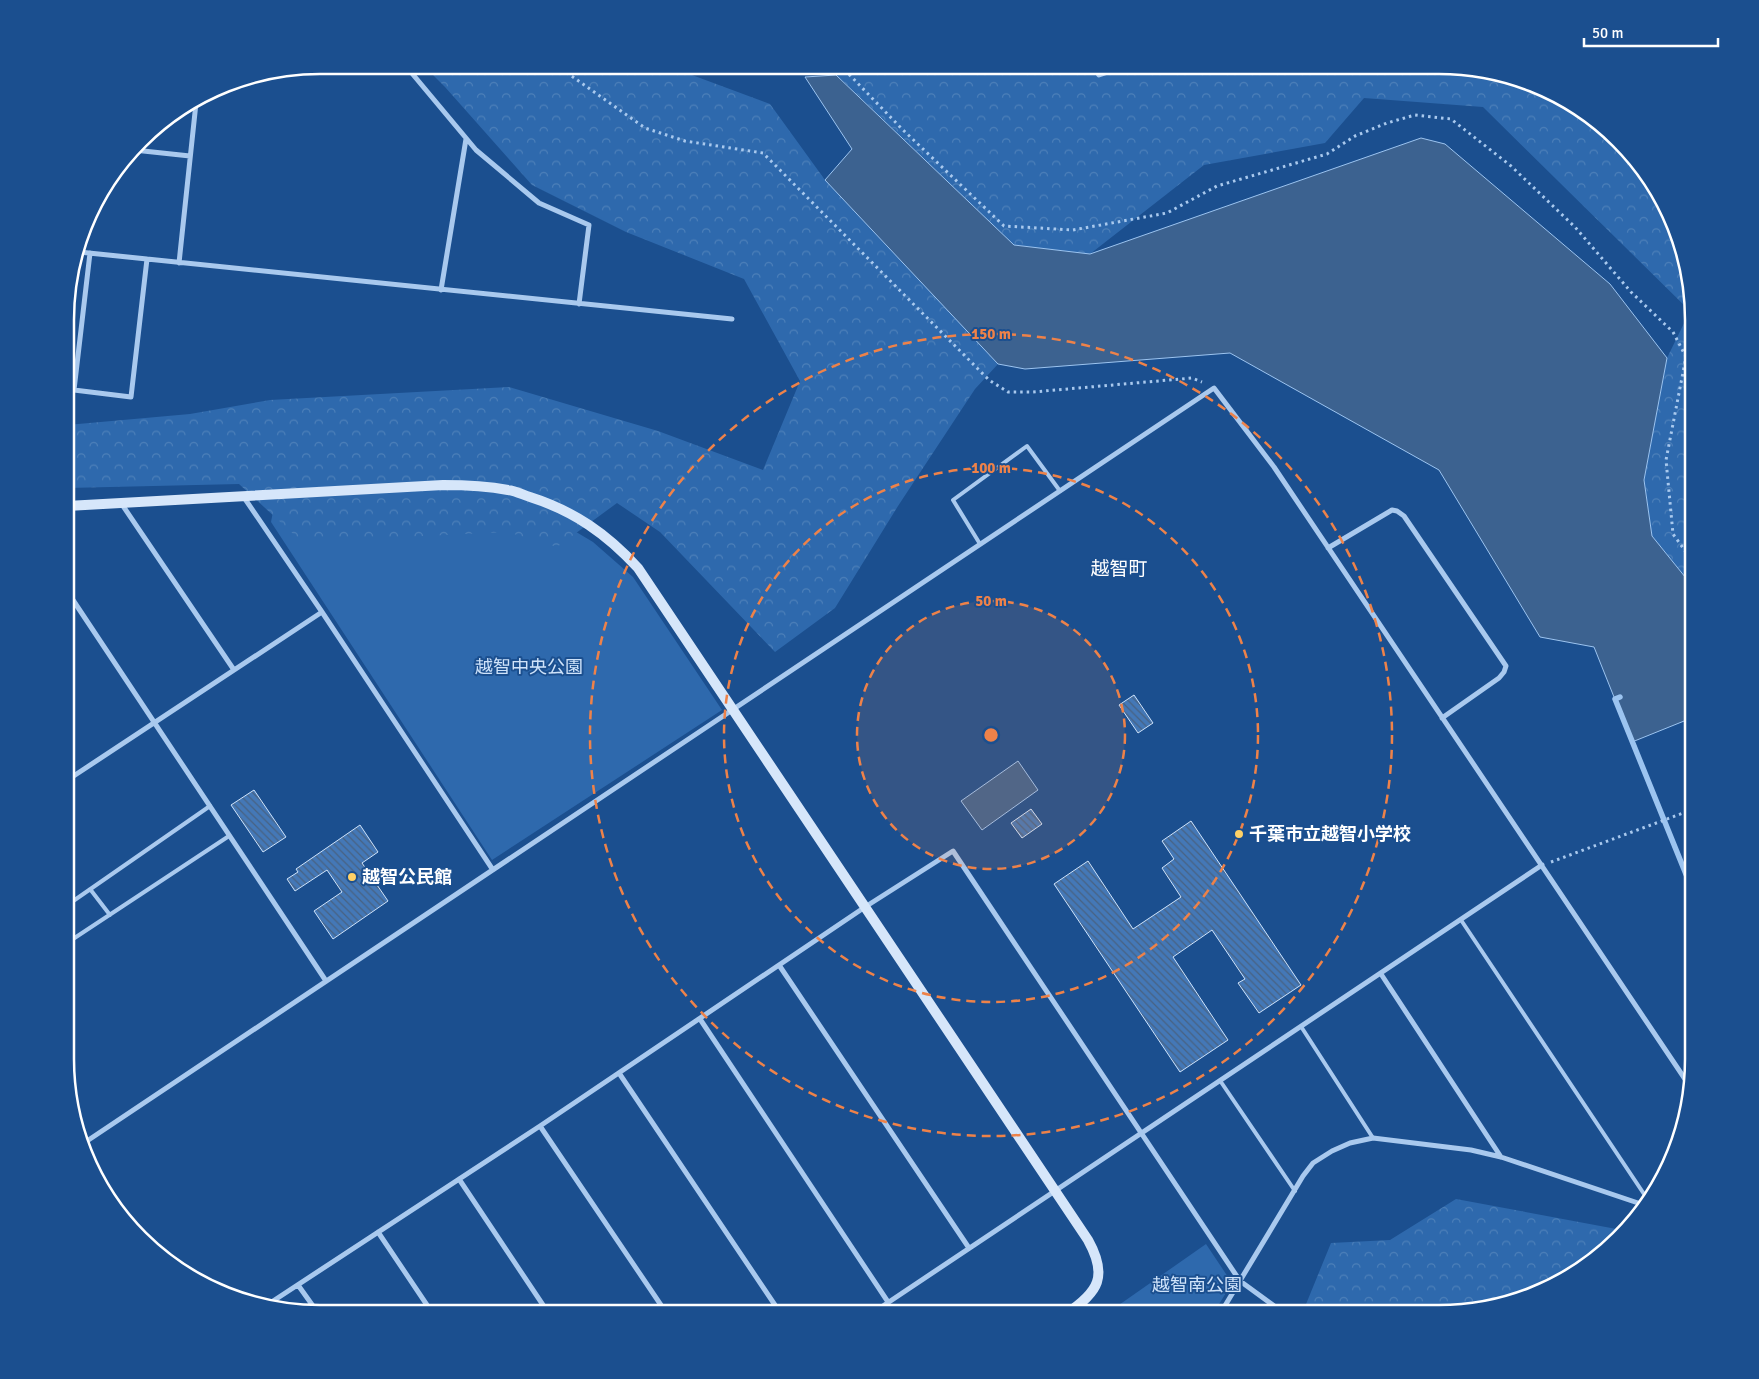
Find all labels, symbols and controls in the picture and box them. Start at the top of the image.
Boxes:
scale bar [1584,15,1718,47]
text: 50 m [1592,24,1623,42]
text: 150 m [971,325,1011,343]
text: 100 m [971,459,1011,477]
district label: 越智町 [1090,557,1148,581]
text: 50 m [975,592,1007,610]
park label: 越智中央公園 [475,656,583,678]
centre of rings [982,726,1000,744]
place label: 千葉市立越智小学校 [1249,823,1411,845]
marker: 千葉市立越智小学校 [1233,828,1245,840]
place label: 越智公民館 [362,866,452,888]
marker: 越智公民館 [346,871,358,883]
park label: 越智南公園 [1152,1274,1242,1296]

